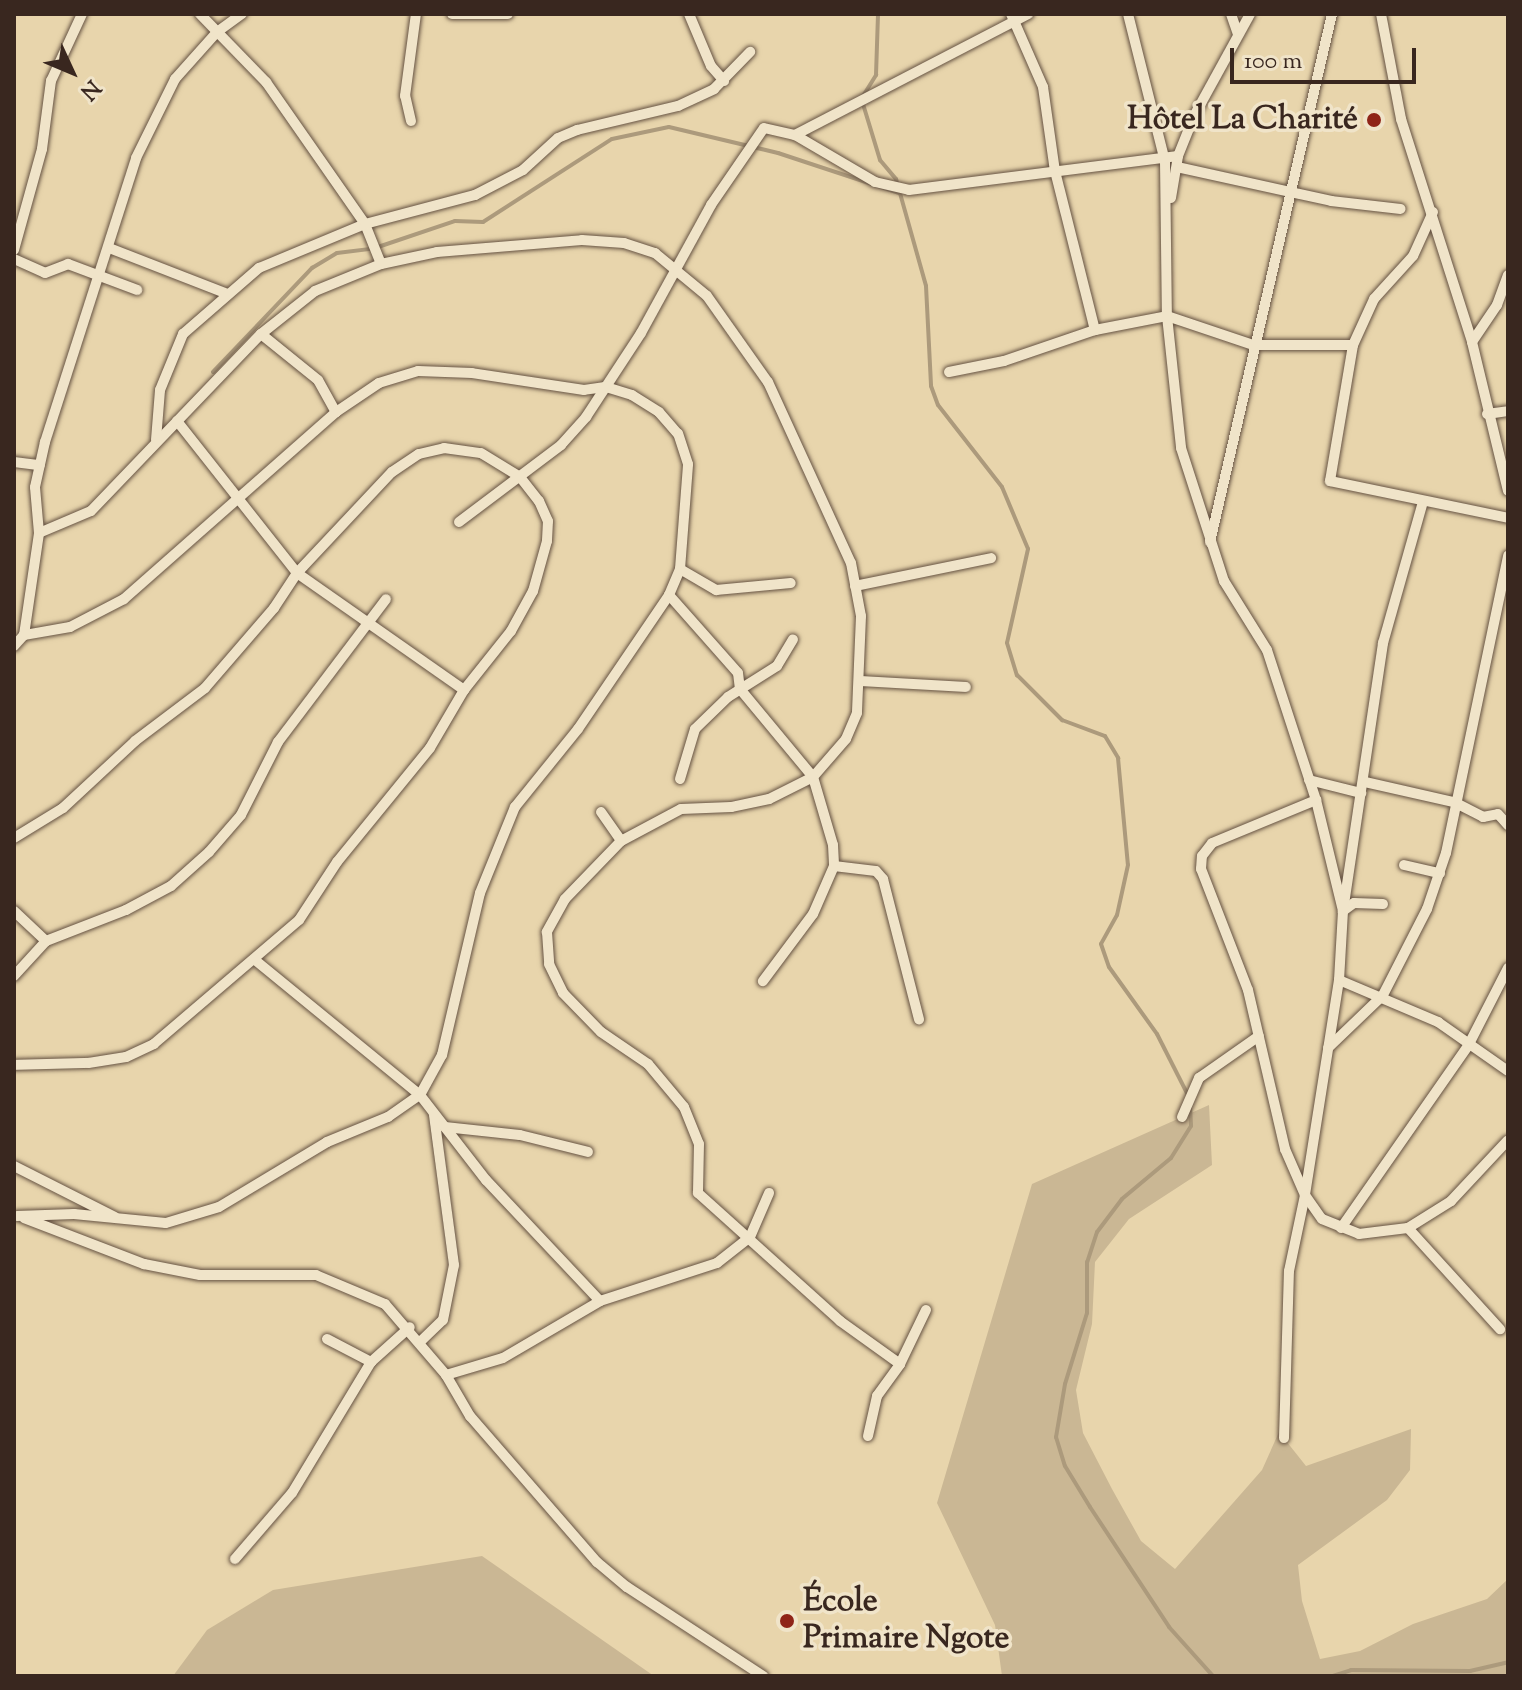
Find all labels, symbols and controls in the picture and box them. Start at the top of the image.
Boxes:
north arrow [32,32,112,112]
scale bar [1234,32,1420,82]
text: 100 m [1244,45,1302,79]
text: N [72,71,107,106]
place label: Hôtel La Charité [1127,101,1358,139]
marker: Hôtel La Charité [1365,111,1383,129]
place label: École Primaire Ngote [803,1584,1009,1659]
marker: École Primaire Ngote [778,1612,796,1630]

